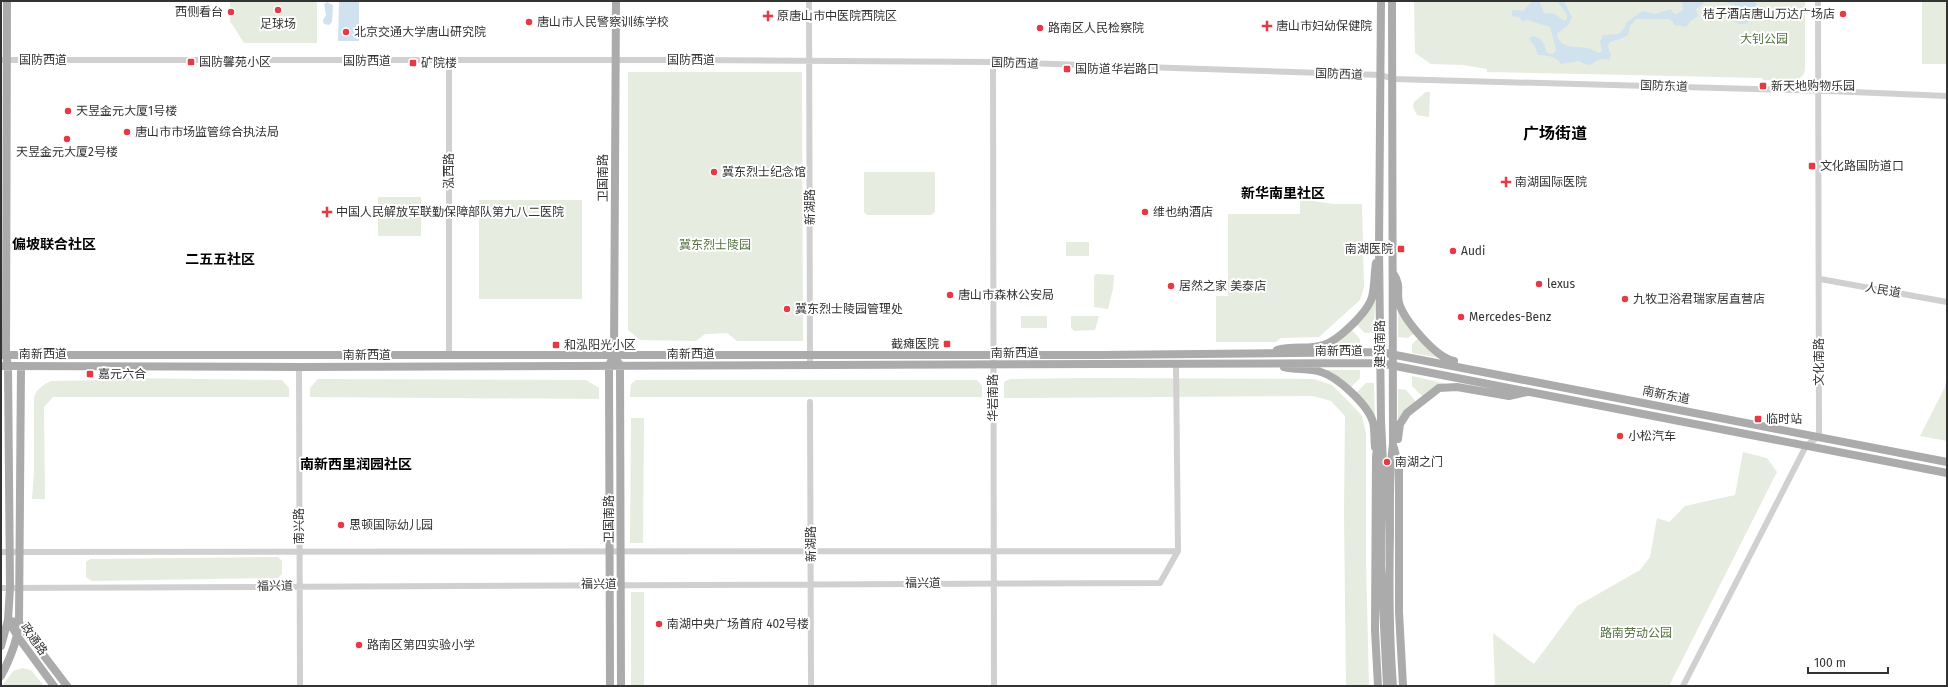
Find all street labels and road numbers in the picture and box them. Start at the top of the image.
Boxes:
street label: 国防西道 [19,53,67,67]
street label: 国防西道 [667,53,715,67]
street label: 国防西道 [343,54,391,68]
street label: 国防西道 [991,55,1039,71]
street label: 国防西道 [1315,66,1363,82]
street label: 国防东道 [1640,78,1688,94]
street label: 泓西路 [442,153,456,189]
street label: 卫国南路 [596,154,610,202]
street label: 新湖路 [803,189,817,225]
street label: 人民道 [1864,280,1902,300]
street label: 建设南路 [1373,320,1387,368]
street label: 文化南路 [1812,338,1826,386]
street label: 南新西道 [1315,344,1363,358]
street label: 南新西道 [991,346,1039,360]
street label: 南新西道 [19,347,67,361]
street label: 南新西道 [667,347,715,361]
street label: 南新西道 [343,348,391,362]
street label: 华岩南路 [986,374,1000,422]
street label: 南新东道 [1641,384,1691,406]
street label: 卫国南路 [602,495,616,543]
street label: 南兴路 [292,508,306,544]
street label: 新湖路 [804,526,818,562]
street label: 福兴道 [905,576,941,590]
street label: 福兴道 [581,577,617,591]
street label: 福兴道 [257,579,293,593]
street label: 政通路 [18,620,50,658]

